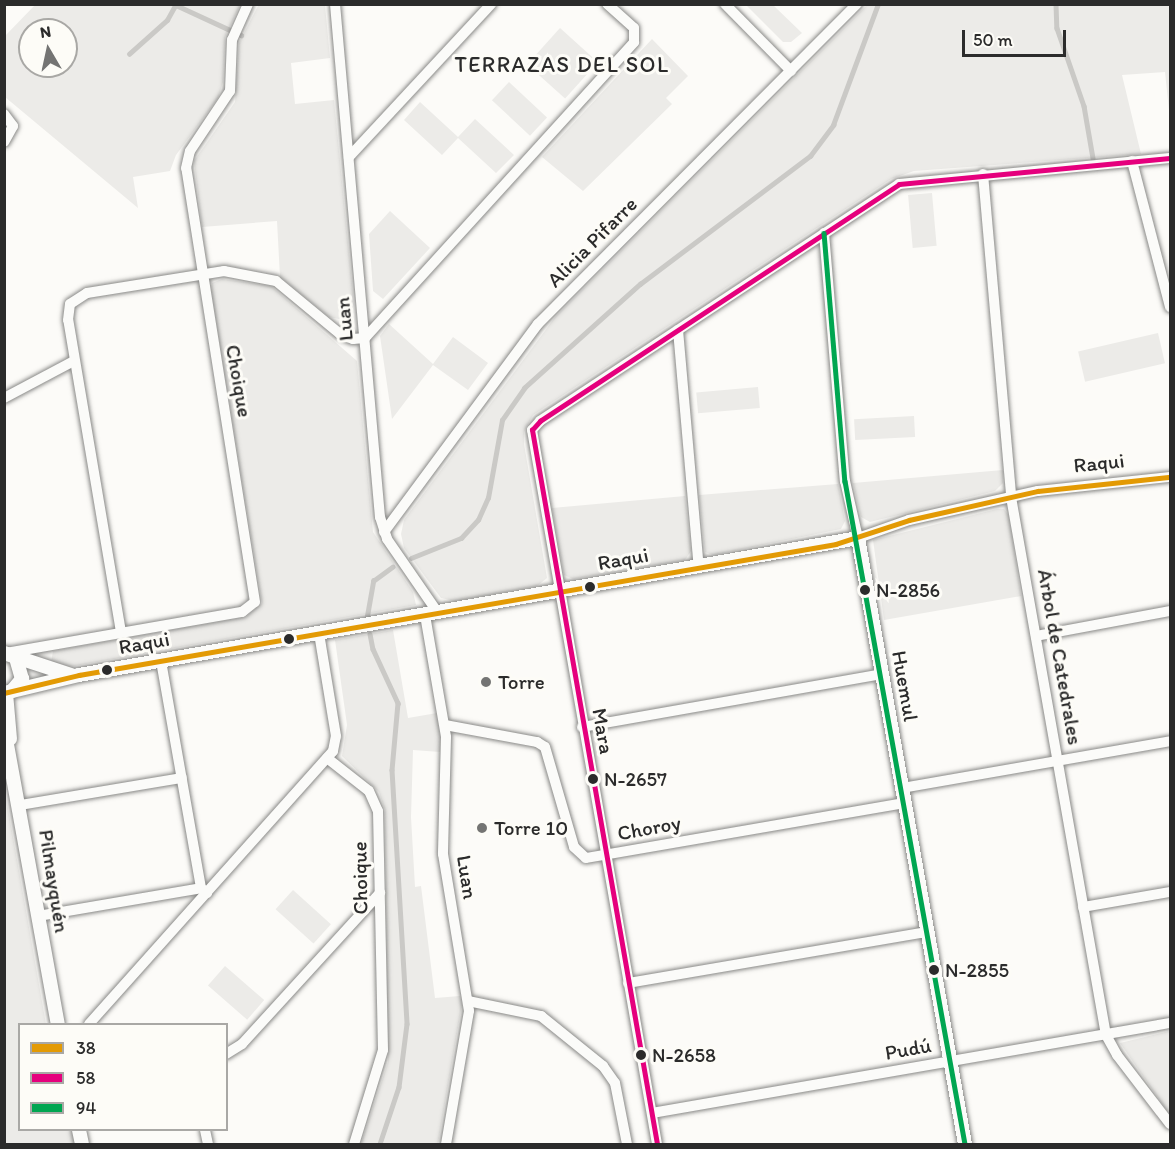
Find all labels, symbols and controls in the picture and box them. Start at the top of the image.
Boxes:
north arrow [18,18,78,78]
scale bar [965,18,1068,56]
text: N [39,21,52,42]
text: 50 m [973,29,1013,51]
district label: TERRAZAS DEL SOL [454,52,670,78]
street label: Alicia Pifarre [542,192,642,292]
street label: Luan [330,296,358,342]
street label: Choique [220,343,258,419]
street label: Raqui [1072,448,1126,478]
street label: Raqui [596,542,650,576]
street label: Árbol de Catedrales [1032,567,1088,747]
place label: N-2856 [876,578,940,602]
unlabelled marker [584,581,596,593]
marker: N-2856 [859,584,871,596]
street label: Raqui [117,626,171,660]
unlabelled marker [283,633,295,645]
street label: Huemul [886,649,924,723]
unlabelled marker [101,664,113,676]
place label: Torre [498,669,545,695]
marker: Torre [479,675,493,689]
street label: Mara [587,706,619,756]
place label: N-2657 [604,767,667,791]
marker: N-2657 [587,773,599,785]
street label: Choroy [615,810,683,846]
place label: Torre 10 [494,815,568,841]
marker: Torre 10 [475,821,489,835]
street label: Pilmayquén [33,828,75,934]
street label: Choique [347,841,373,915]
street label: Luan [451,853,483,901]
place label: N-2855 [945,958,1009,982]
marker: N-2855 [928,964,940,976]
legend [18,1023,228,1131]
street label: Pudú [883,1033,933,1065]
text: 38 [76,1037,96,1059]
place label: N-2658 [652,1043,716,1067]
marker: N-2658 [635,1049,647,1061]
text: 58 [76,1067,95,1089]
text: 94 [76,1097,96,1119]

